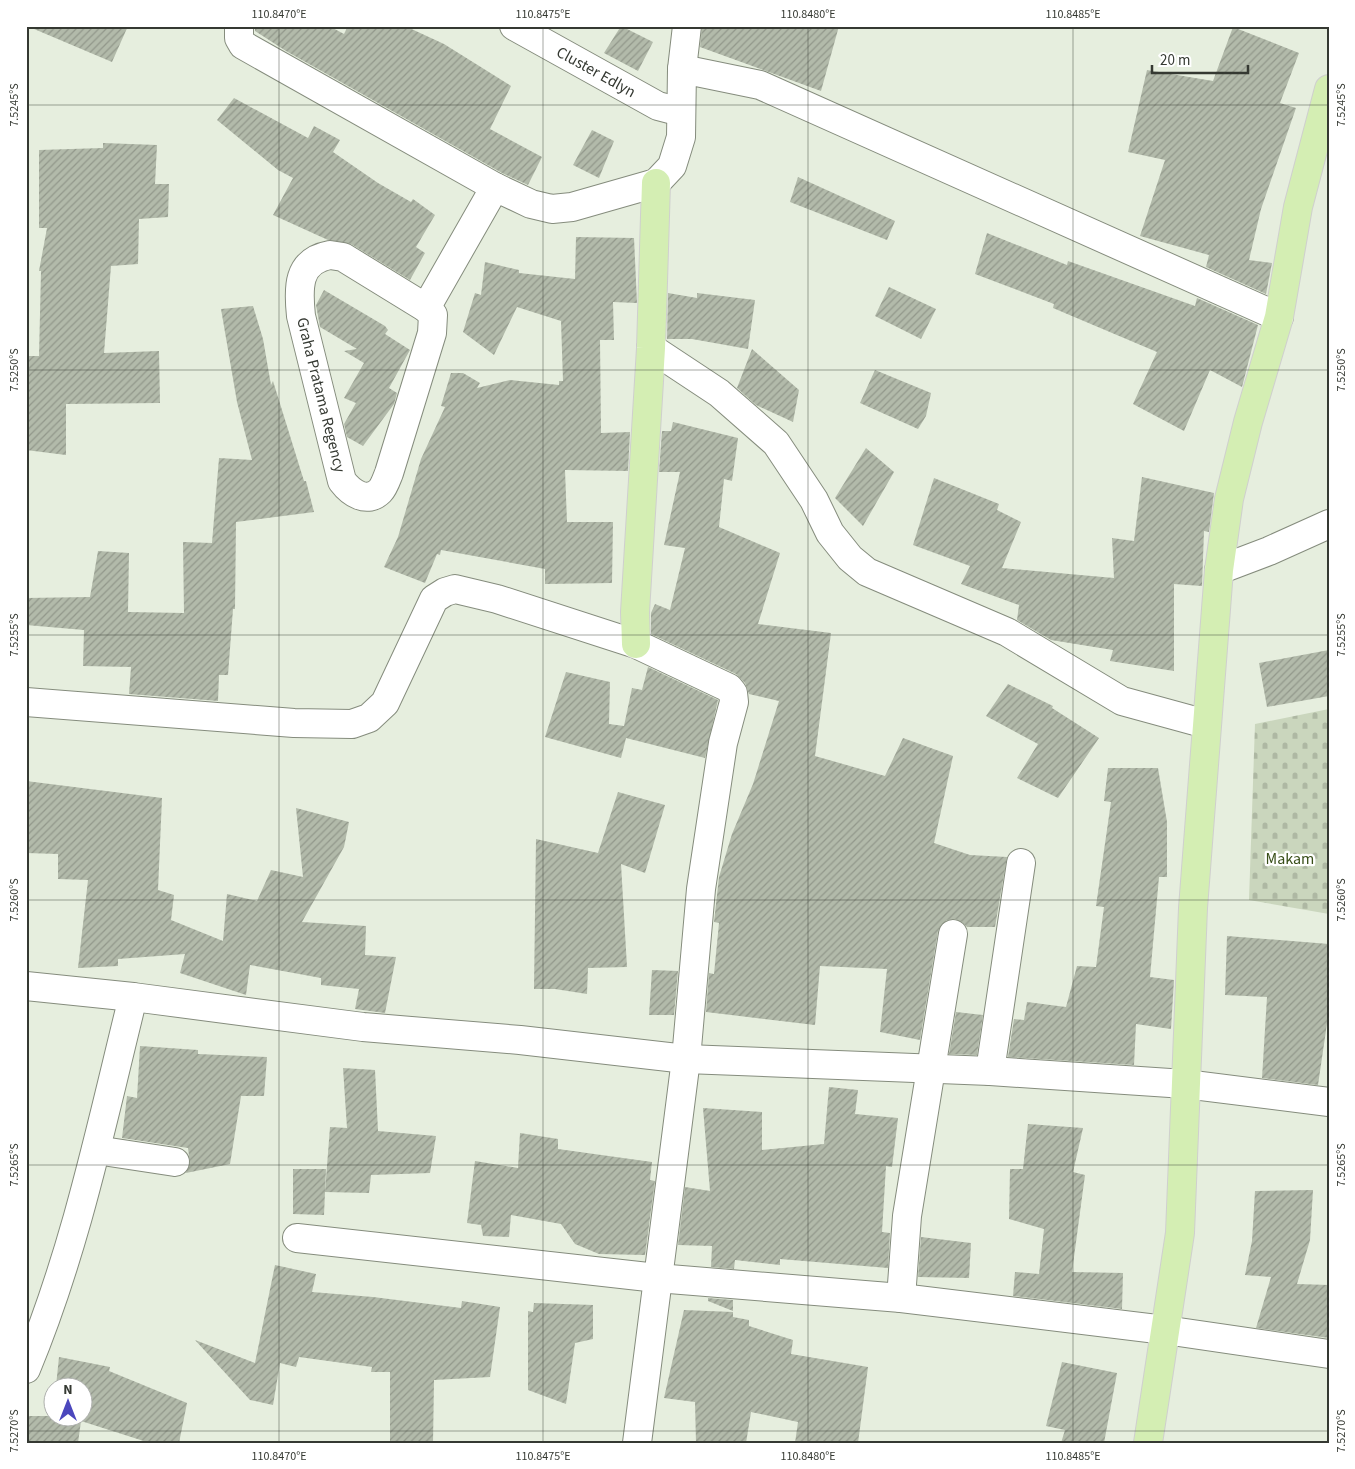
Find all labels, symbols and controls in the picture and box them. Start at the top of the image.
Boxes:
text: 110.8470°E [251,6,307,23]
text: 110.8475°E [515,6,571,23]
text: 110.8480°E [780,6,836,23]
text: 110.8485°E [1045,6,1101,23]
street label: Cluster Edlyn [552,41,640,103]
scale bar [1152,42,1249,74]
text: 20 m [1160,50,1190,71]
text: 7.5245°S [6,83,23,127]
text: 7.5245°S [1333,83,1350,127]
street label: Graha Pratama Regency [291,315,351,475]
text: 7.5250°S [6,348,23,392]
text: 7.5250°S [1333,348,1350,392]
text: 7.5255°S [6,613,23,657]
text: 7.5255°S [1333,613,1350,657]
park label: Makam [1266,848,1314,870]
text: 7.5260°S [6,878,23,922]
text: 7.5260°S [1333,878,1350,922]
text: 7.5265°S [6,1143,23,1187]
text: 7.5265°S [1333,1143,1350,1187]
north arrow [42,1376,92,1426]
text: N [63,1380,73,1400]
text: 7.5270°S [6,1409,23,1453]
text: 7.5270°S [1333,1409,1350,1453]
text: 110.8470°E [251,1448,307,1465]
text: 110.8475°E [515,1448,571,1465]
text: 110.8480°E [780,1448,836,1465]
text: 110.8485°E [1045,1448,1101,1465]

